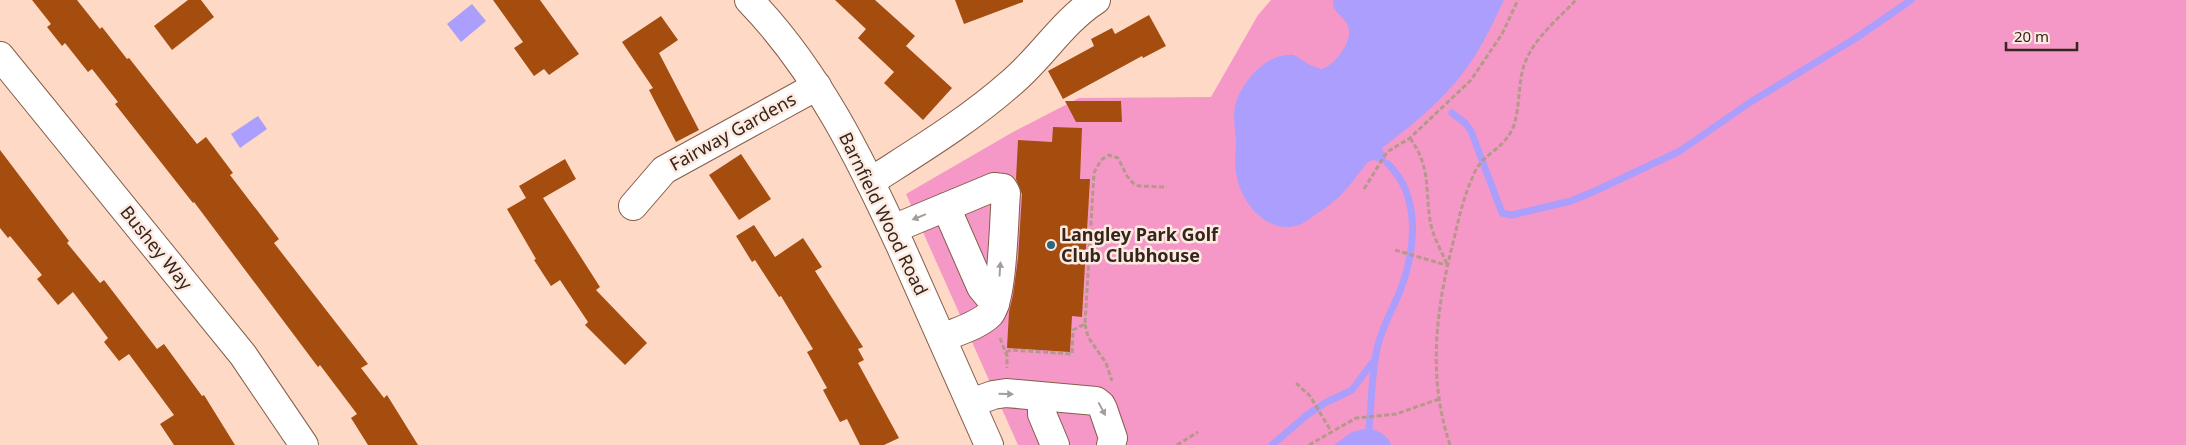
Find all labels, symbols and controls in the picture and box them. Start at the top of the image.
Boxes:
scale bar [2006,20,2077,52]
text: 20 m [2014,26,2049,46]
street label: Fairway Gardens [665,86,800,176]
street label: Barnfield Wood Road [834,128,934,299]
street label: Bushey Way [115,200,199,295]
one-way arrow [912,214,926,222]
place label: Langley Park Golf Club Clubhouse [1061,222,1219,267]
marker: Langley Park Golf Club Clubhouse [1045,239,1057,251]
one-way arrow [997,260,1005,276]
one-way arrow [998,390,1014,398]
one-way arrow [1098,402,1106,417]

